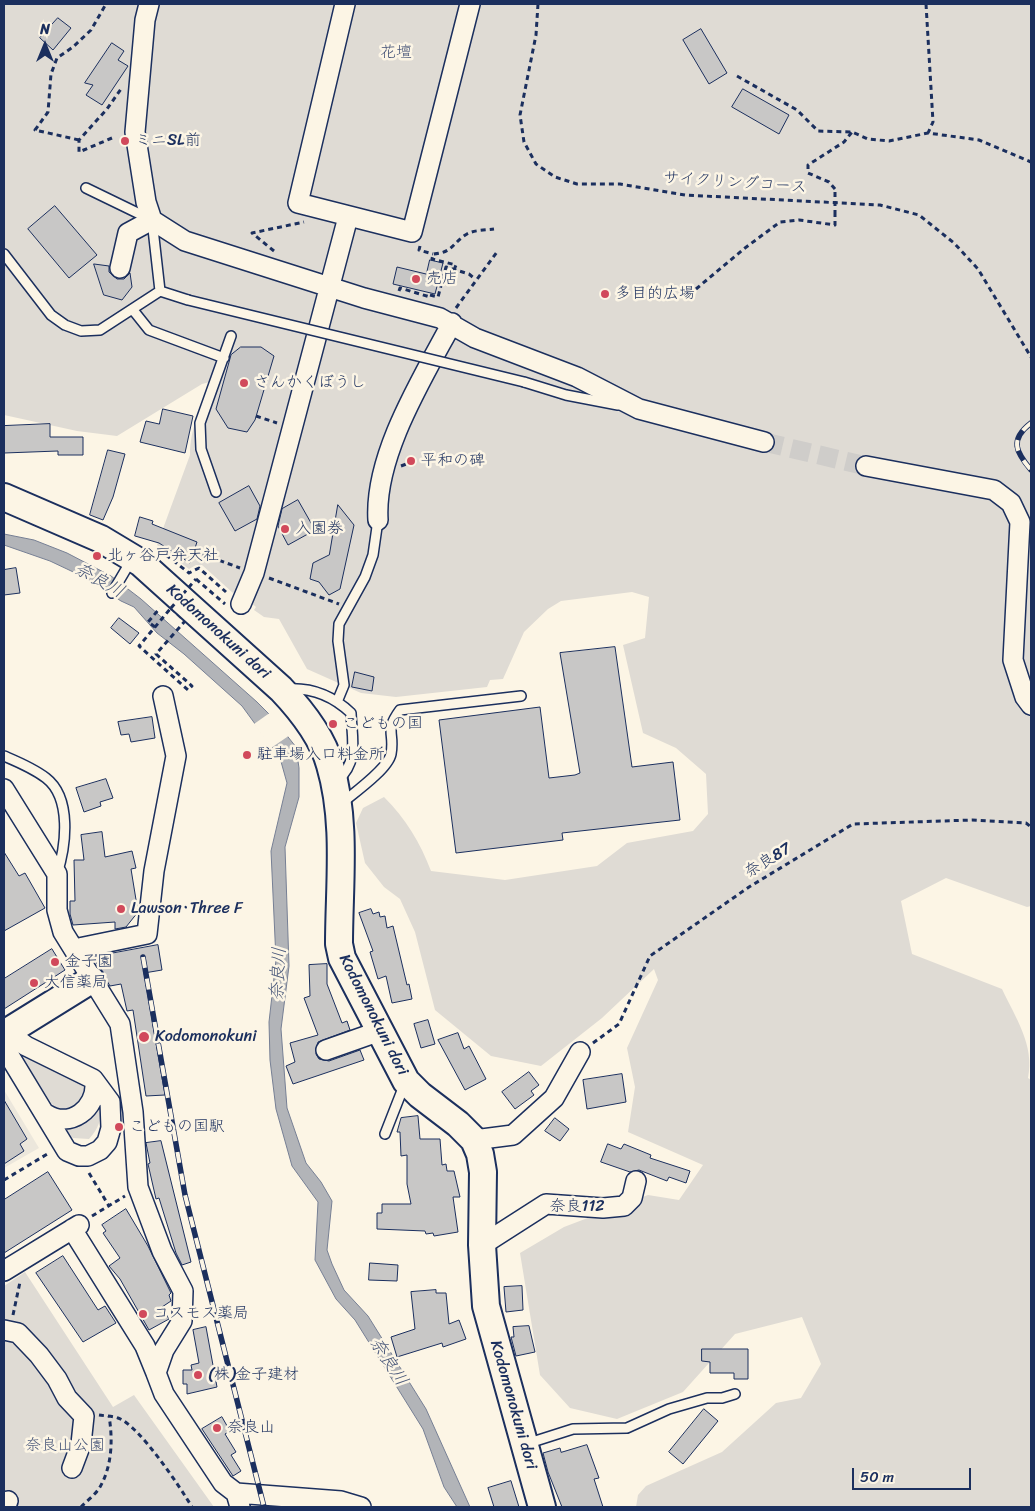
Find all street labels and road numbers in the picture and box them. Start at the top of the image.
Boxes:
street label: サイクリングコース [663,168,807,198]
street label: Kodomonokuni dori [162,580,274,684]
street label: 奈良87 [741,839,795,883]
street label: Kodomonokuni dori [334,951,412,1079]
street label: 奈良112 [550,1197,604,1217]
street label: Kodomonokuni dori [485,1338,541,1472]

